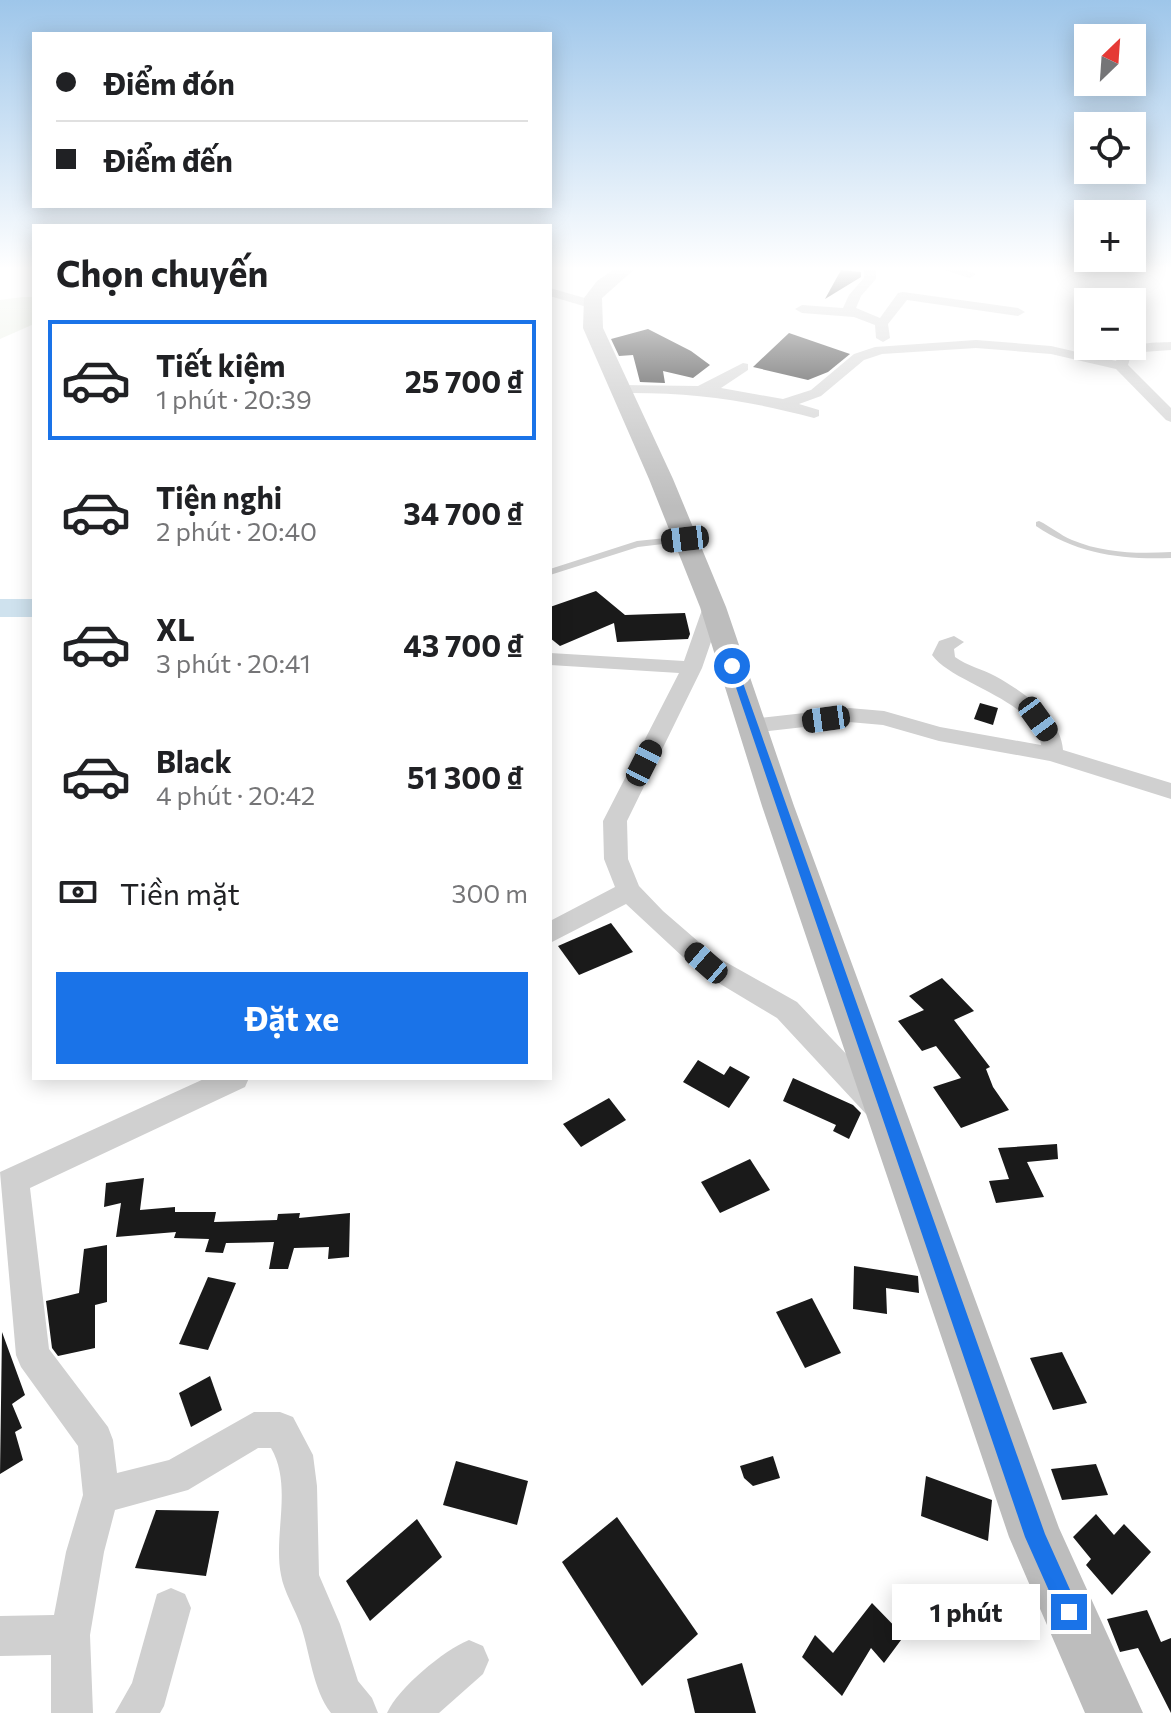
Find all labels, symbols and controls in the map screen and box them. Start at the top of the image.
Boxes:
north arrow [1074,24,1146,96]
map controls [1074,24,1146,360]
text: Điểm đón [104,64,235,101]
button: locate [1074,112,1146,184]
text: Điểm đến [104,141,233,178]
button: + [1074,200,1146,272]
text: Chọn chuyến [56,250,268,294]
button: − [1074,288,1146,360]
icon: car [60,344,132,416]
text: Tiết kiệm [156,346,285,383]
text: 25 700 ₫ [405,362,524,399]
text: 1 phút · 20:39 [156,383,312,414]
icon: car [60,476,132,548]
text: Tiện nghi [156,478,282,515]
text: 34 700 ₫ [403,494,524,531]
text: 2 phút · 20:40 [156,515,317,546]
car [660,524,710,554]
icon: car [60,608,132,680]
text: XL [156,610,195,647]
text: 43 700 ₫ [403,626,524,663]
text: 3 phút · 20:41 [156,647,311,678]
route start [714,648,750,684]
car [1014,693,1062,745]
car [801,704,851,734]
car [622,736,666,790]
icon: car [60,740,132,812]
text: Black [156,742,232,779]
text: 51 300 ₫ [407,758,524,795]
text: 4 phút · 20:42 [156,779,315,810]
icon: cash [56,870,100,914]
text: Tiền mặt [120,874,240,911]
text: 300 m [452,877,528,908]
car [680,938,732,988]
button: Đặt xe [56,972,528,1064]
callout: 1 phút [893,1584,1041,1640]
route end [1051,1594,1087,1630]
text: 1 phút [930,1596,1002,1627]

